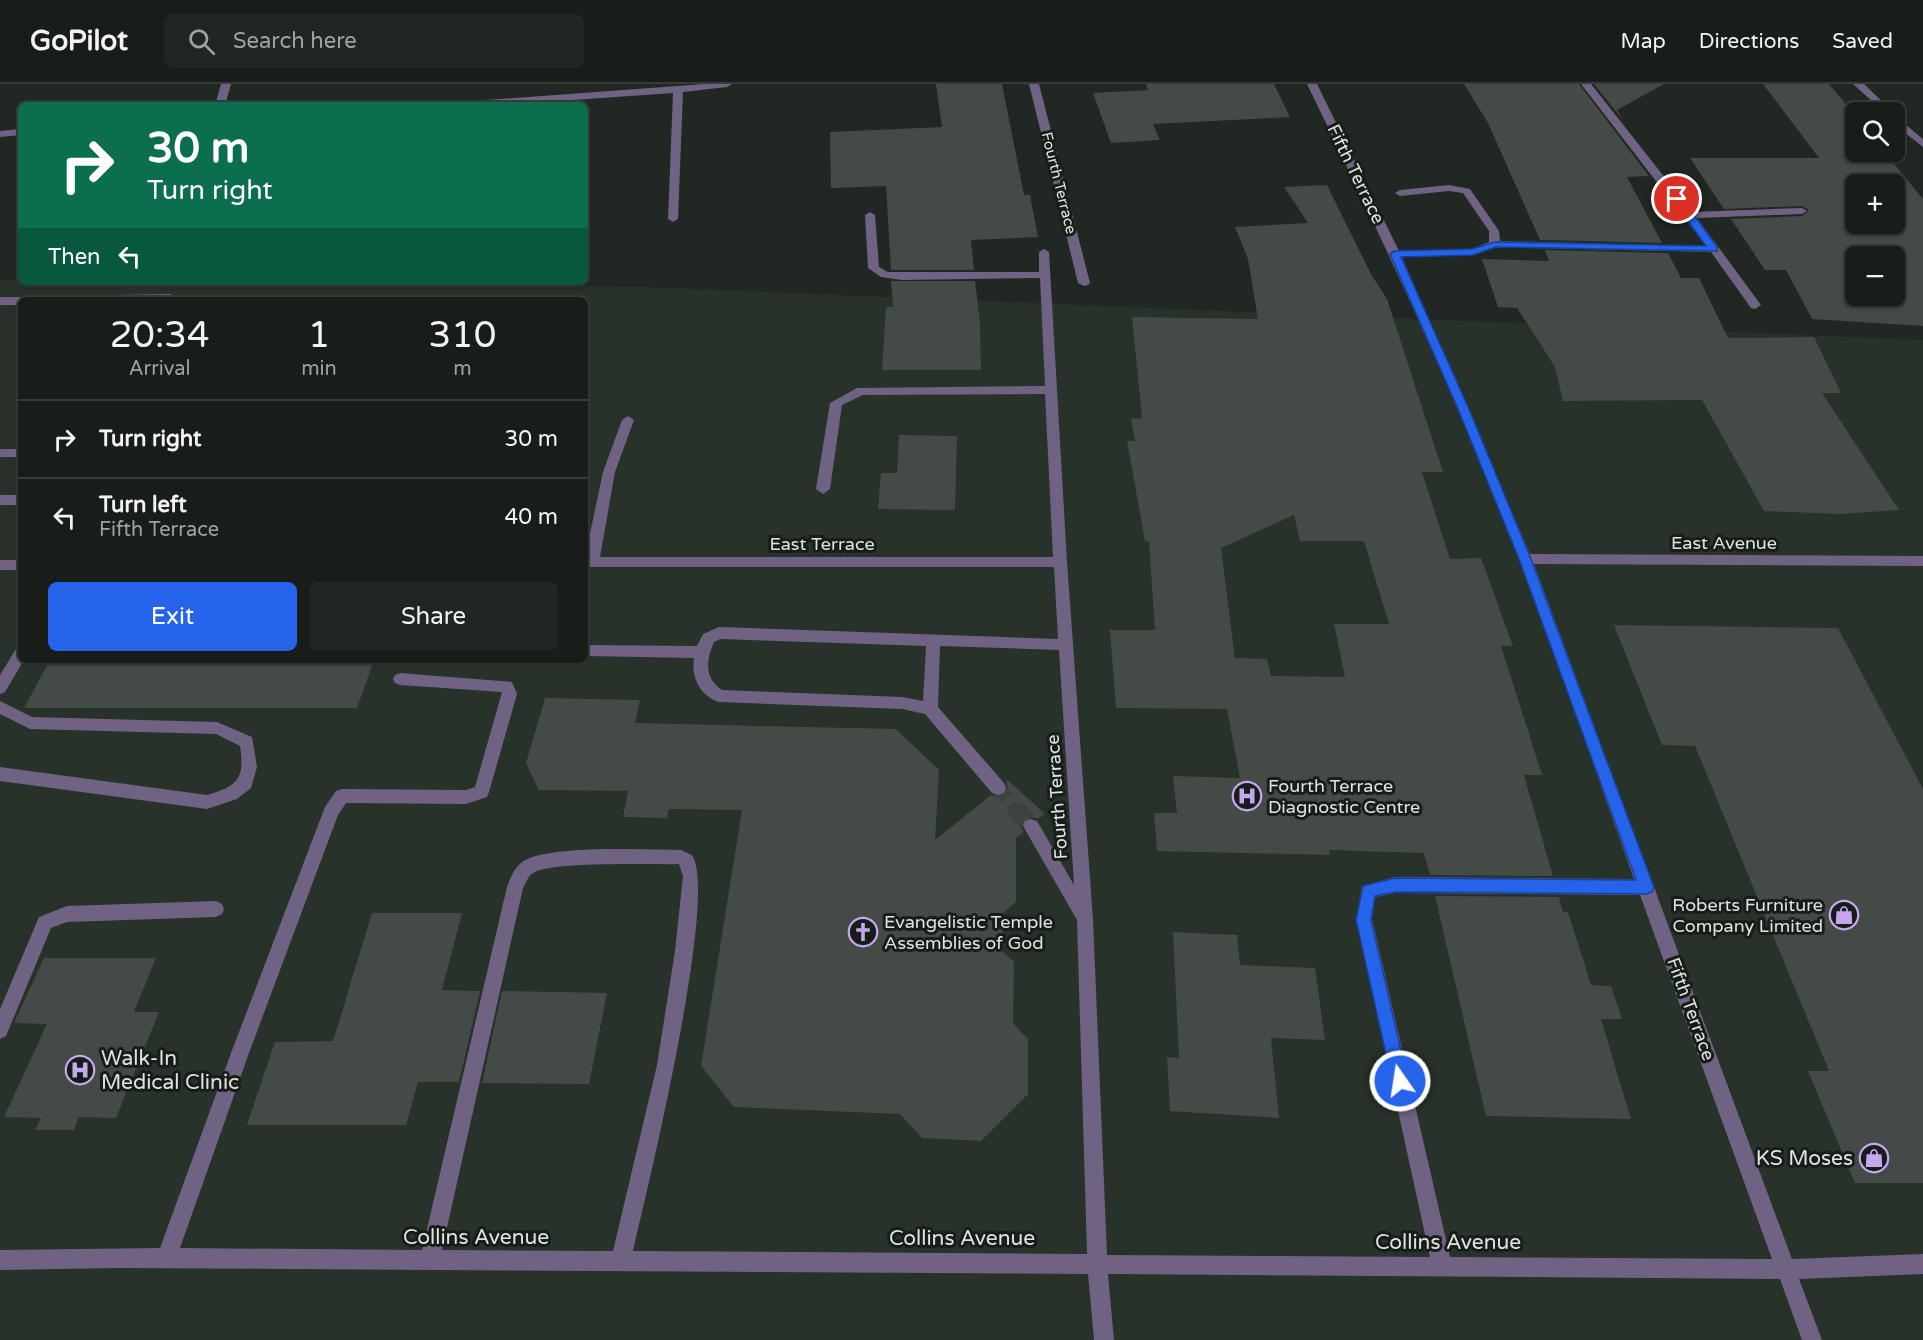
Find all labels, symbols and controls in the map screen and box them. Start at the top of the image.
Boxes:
search box [164,14,584,68]
text: GoPilot [30,24,128,58]
icon: search [185,25,218,58]
text: Search here [233,28,357,54]
text: Map [1620,29,1666,54]
text: Directions [1699,29,1799,54]
text: Saved [1832,29,1893,54]
map controls [1845,102,1905,306]
button: search [1845,102,1905,162]
street label: Fifth Terrace [1322,121,1390,227]
text: 30 m [147,123,249,174]
icon: right [48,126,126,204]
street label: Fourth Terrace [1038,130,1080,236]
pin [1651,173,1702,224]
text: Turn right [147,174,273,207]
button: + [1845,174,1905,234]
icon: arrive [1660,182,1693,215]
icon: left [113,240,146,273]
text: Then [48,244,101,270]
button: − [1845,246,1905,306]
text: 20:34 [110,314,210,357]
text: 1 [308,314,330,357]
text: 310 [428,314,496,357]
text: Arrival [129,357,191,381]
text: min [301,357,337,381]
text: m [453,357,472,381]
icon: right [48,423,81,456]
text: Turn right [99,426,201,452]
text: 30 m [504,426,558,452]
text: Turn left [99,492,187,518]
icon: left [48,501,81,534]
text: 40 m [504,504,558,530]
text: Fifth Terrace [99,518,219,542]
street label: East Avenue [1671,532,1777,554]
street label: East Terrace [769,533,875,555]
button: Exit [48,582,297,651]
button: Share [309,582,558,651]
street label: Fourth Terrace [1042,734,1072,860]
place label: Fourth Terrace Diagnostic Centre [1268,775,1420,818]
hospital icon: Fourth Terrace Diagnostic Centre [1231,780,1263,812]
place label: Roberts Furniture Company Limited [1672,894,1823,937]
shop icon: Roberts Furniture Company Limited [1828,899,1860,931]
place label: Evangelistic Temple Assemblies of God [884,911,1053,954]
church icon: Evangelistic Temple Assemblies of God [847,916,879,948]
street label: Fifth Terrace [1662,954,1720,1064]
place label: Walk-In Medical Clinic [101,1046,239,1095]
position arrow [1368,1049,1432,1113]
hospital icon: Walk-In Medical Clinic [64,1054,96,1086]
shop icon: KS Moses [1858,1142,1890,1174]
place label: KS Moses [1756,1146,1853,1171]
street label: Collins Avenue [403,1225,549,1250]
street label: Collins Avenue [889,1226,1035,1251]
street label: Collins Avenue [1375,1230,1521,1255]

